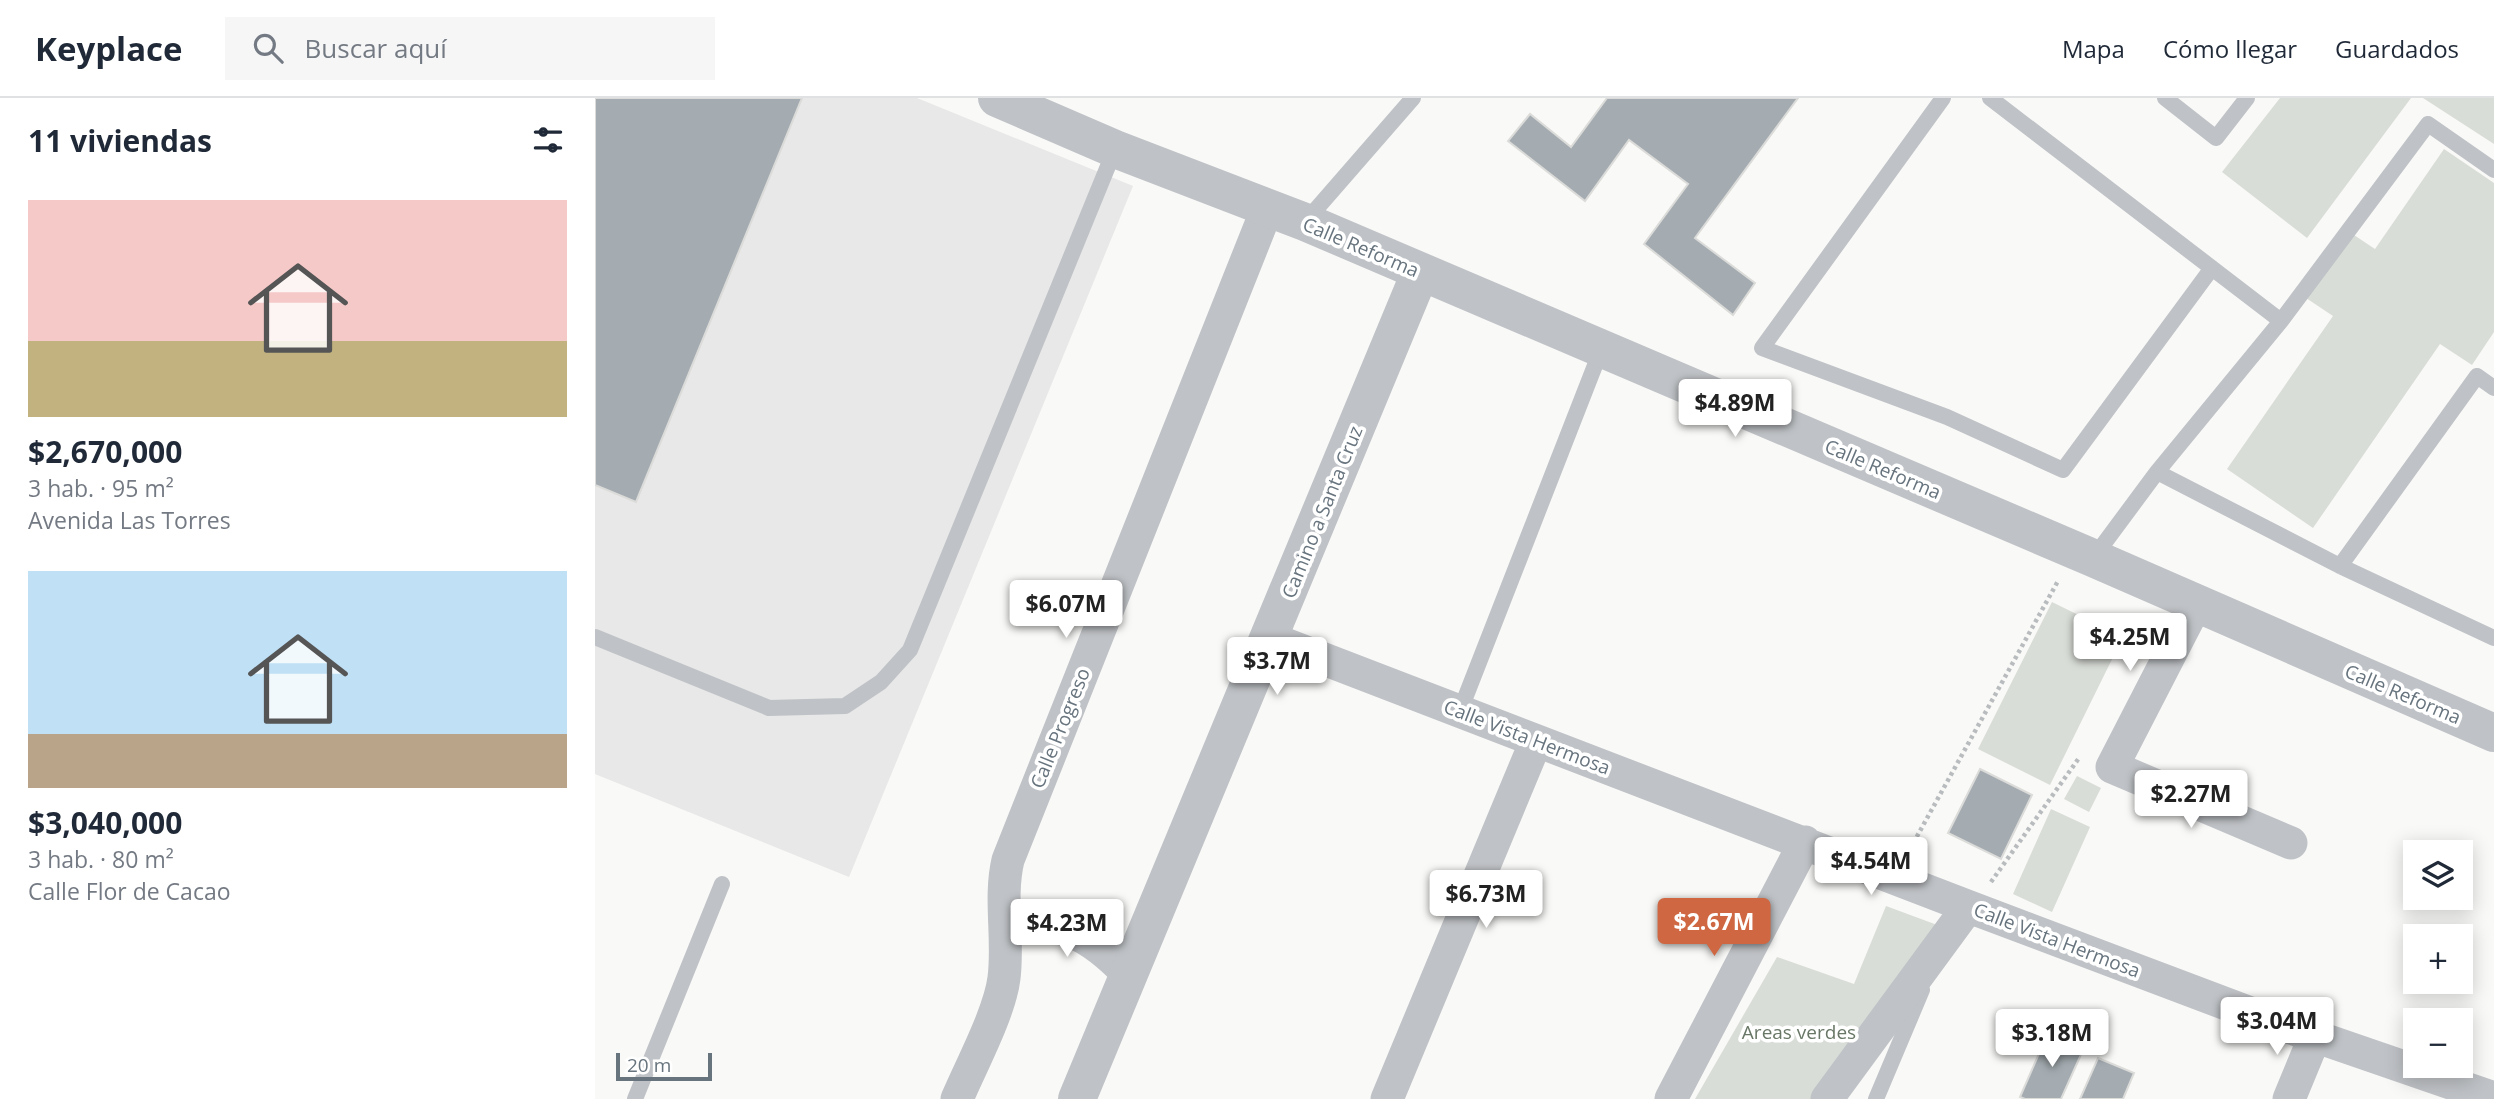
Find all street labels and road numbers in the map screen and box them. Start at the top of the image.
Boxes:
street label: Calle Reforma [1299,211,1423,283]
street label: Camino a Santa Cruz [1276,422,1368,602]
street label: Calle Reforma [1821,433,1945,505]
street label: Calle Reforma [2341,658,2465,730]
street label: Calle Progreso [1024,664,1096,792]
street label: Calle Vista Hermosa [1440,693,1614,781]
street label: Calle Vista Hermosa [1970,896,2144,984]

